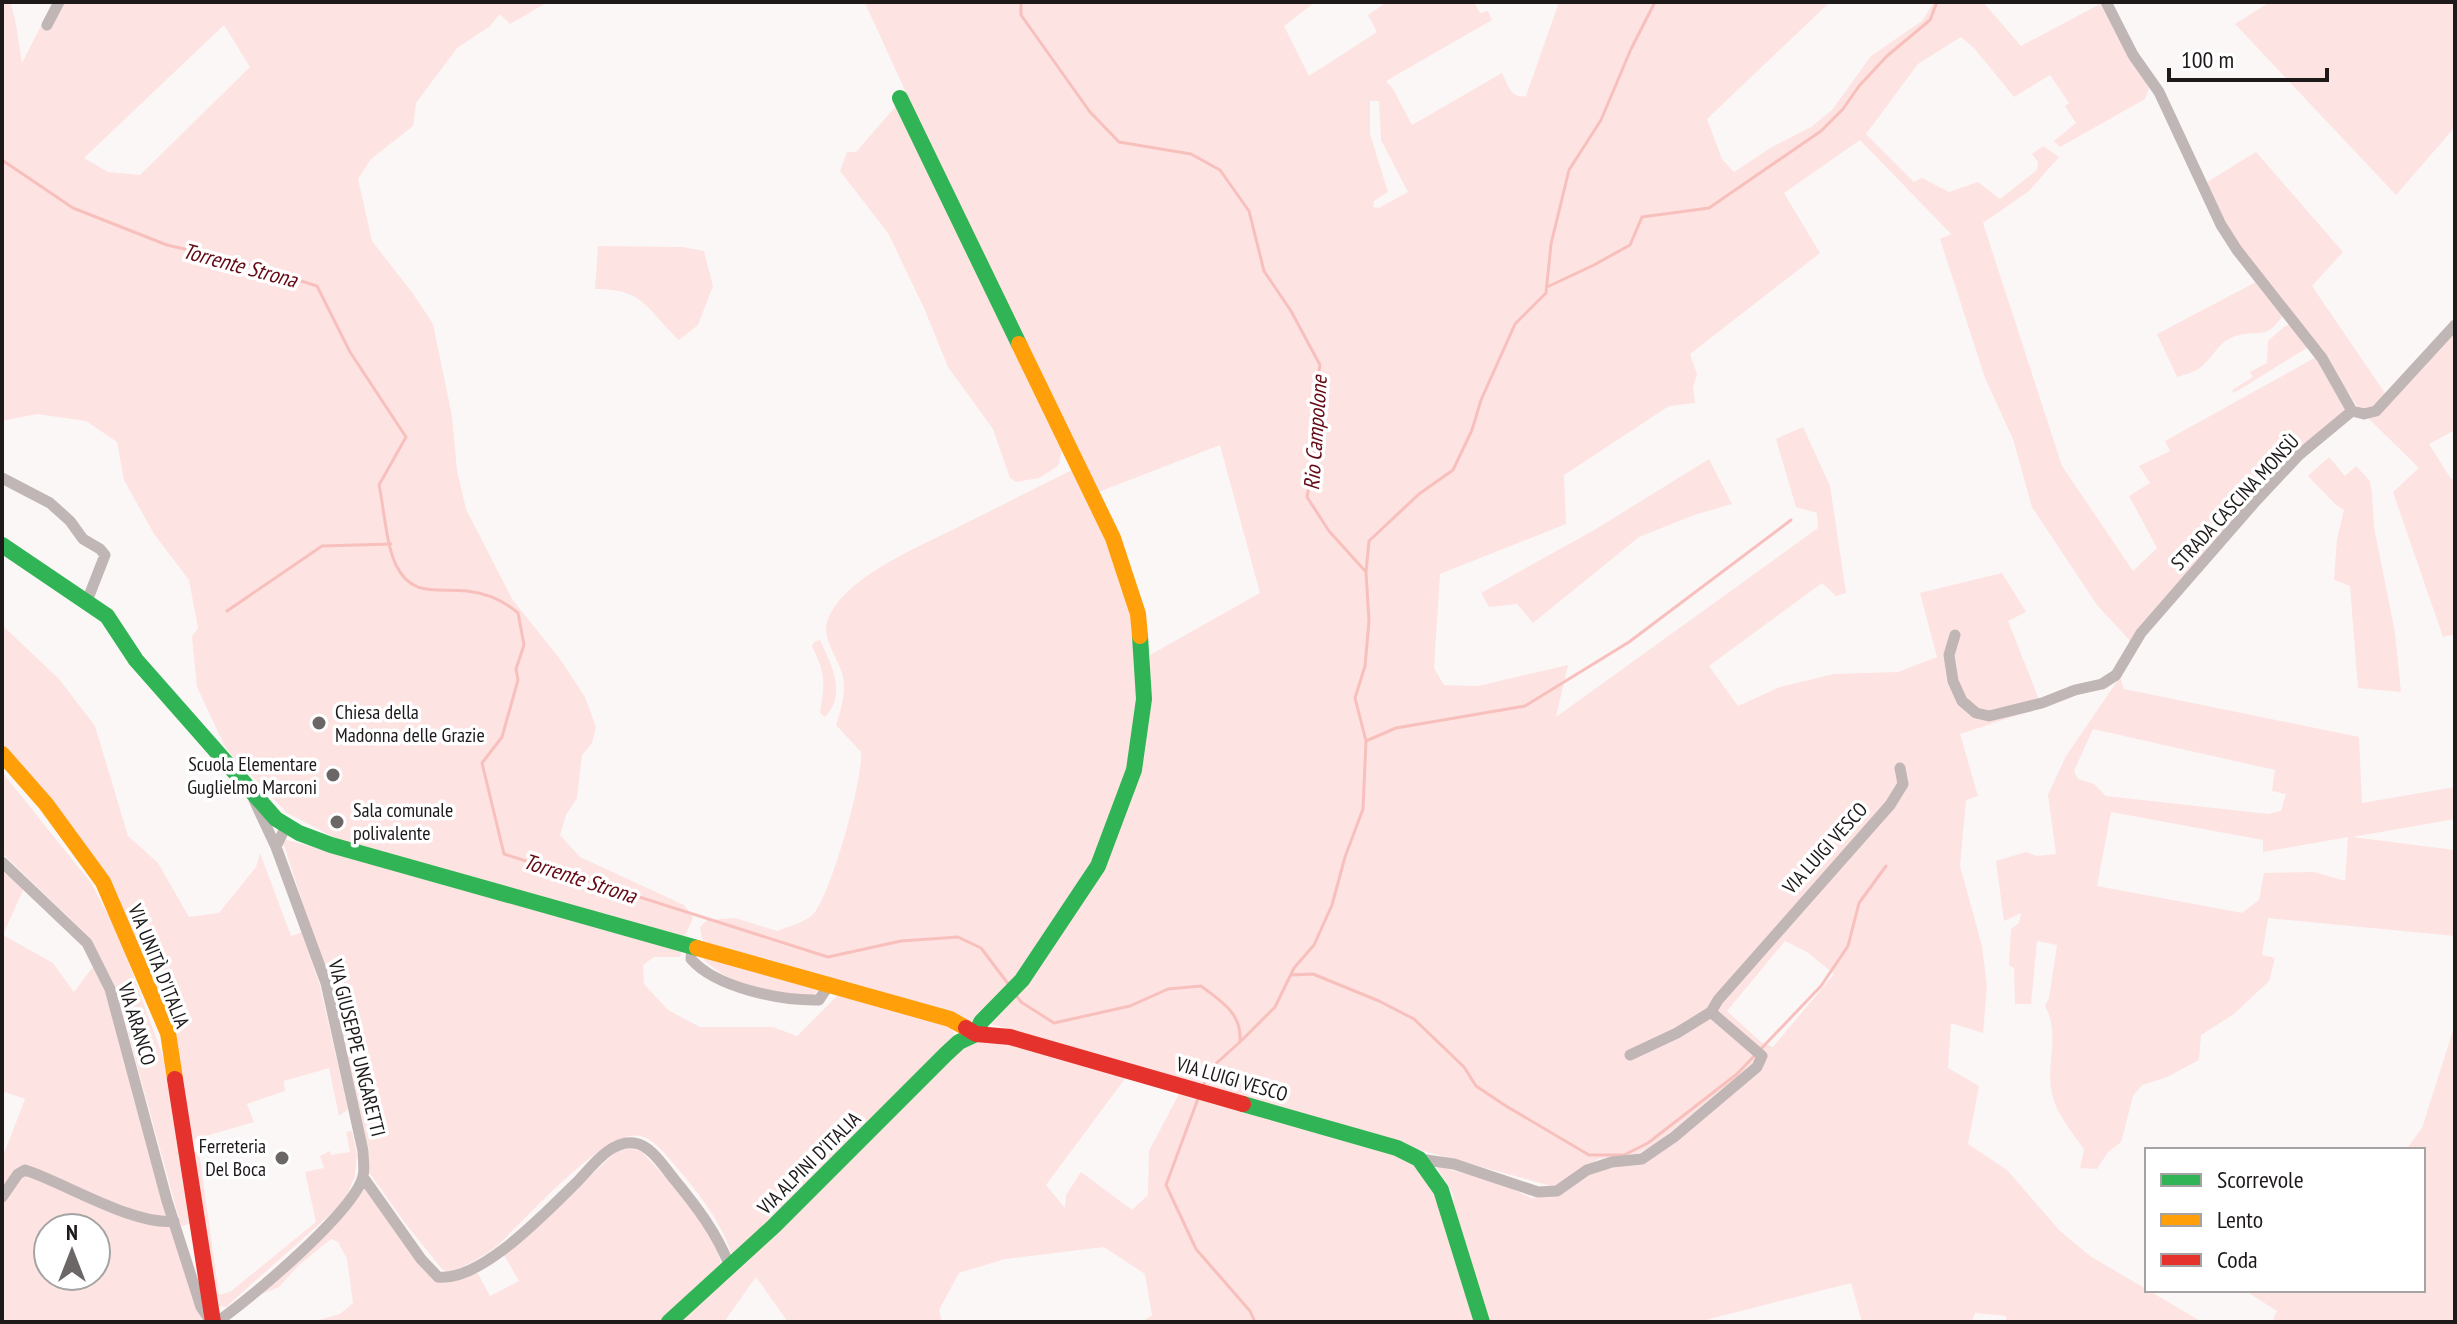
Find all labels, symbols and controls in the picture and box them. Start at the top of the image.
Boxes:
scale bar [2169,32,2327,82]
text: 100 m [2181,44,2234,75]
water label: Torrente Strona [180,236,301,294]
water label: Rio Campolone [1297,373,1333,491]
street label: STRADA CASCINA MONSÙ [2165,428,2305,576]
place label: Chiesa della Madonna delle Grazie [335,699,485,748]
marker: Chiesa della Madonna delle Grazie [310,714,328,732]
place label: Scuola Elementare Guglielmo Marconi [187,751,317,800]
marker: Scuola Elementare Guglielmo Marconi [324,766,342,784]
place label: Sala comunale polivalente [353,797,453,846]
street label: VIA LUIGI VESCO [1776,797,1873,900]
marker: Sala comunale polivalente [328,813,346,831]
water label: Torrente Strona [520,847,641,910]
street label: VIA UNITÀ D'ITALIA [122,899,196,1032]
street label: VIA GIUSEPPE UNGARETTI [322,956,392,1139]
street label: VIA ARANCO [112,979,162,1068]
street label: VIA LUIGI VESCO [1172,1050,1291,1107]
street label: VIA ALPINI D'ITALIA [751,1106,866,1221]
place label: Ferreteria Del Boca [199,1133,266,1182]
legend [2145,1148,2425,1292]
marker: Ferreteria Del Boca [273,1149,291,1167]
text: Scorrevole [2217,1164,2304,1195]
text: Lento [2217,1204,2263,1235]
north arrow [32,1212,112,1292]
text: N [66,1218,78,1246]
text: Coda [2217,1244,2258,1275]

